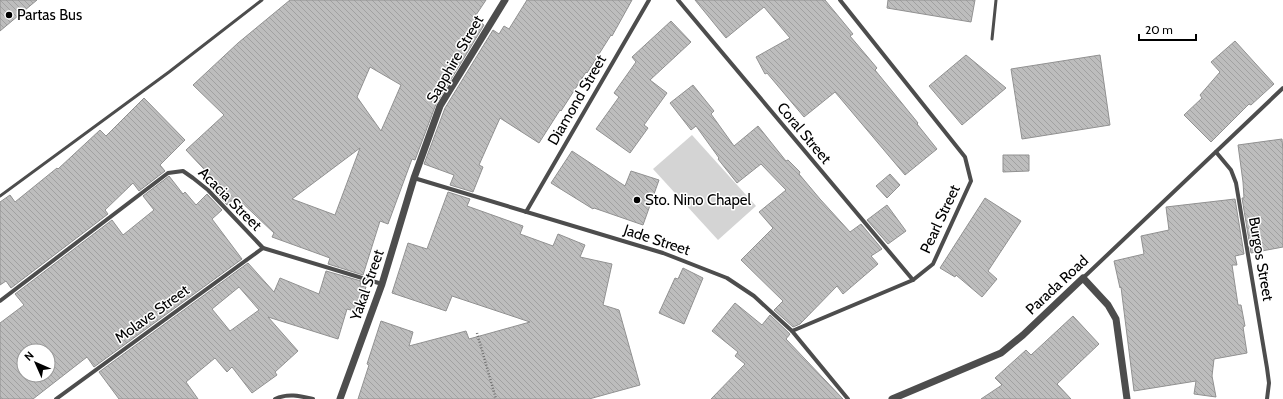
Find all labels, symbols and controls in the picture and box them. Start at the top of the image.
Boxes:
place label: Partas Bus [17,6,82,24]
marker: Partas Bus [4,10,14,20]
street label: Sapphire Street [423,12,487,106]
scale bar [1139,16,1196,42]
text: 20 m [1145,22,1173,37]
street label: Diamond Street [544,52,610,148]
street label: Coral Street [773,99,835,167]
street label: Acacia Street [195,164,265,234]
street label: Pearl Street [916,182,964,256]
place label: Sto. Nino Chapel [645,191,751,209]
marker: Sto. Nino Chapel [632,195,642,205]
street label: Burgos Street [1245,215,1277,303]
street label: Jade Street [621,220,693,259]
street label: Yakal Street [346,247,388,324]
street label: Parada Road [1022,252,1092,318]
street label: Molave Street [111,281,193,347]
north arrow [16,343,56,383]
text: N [21,348,37,364]

